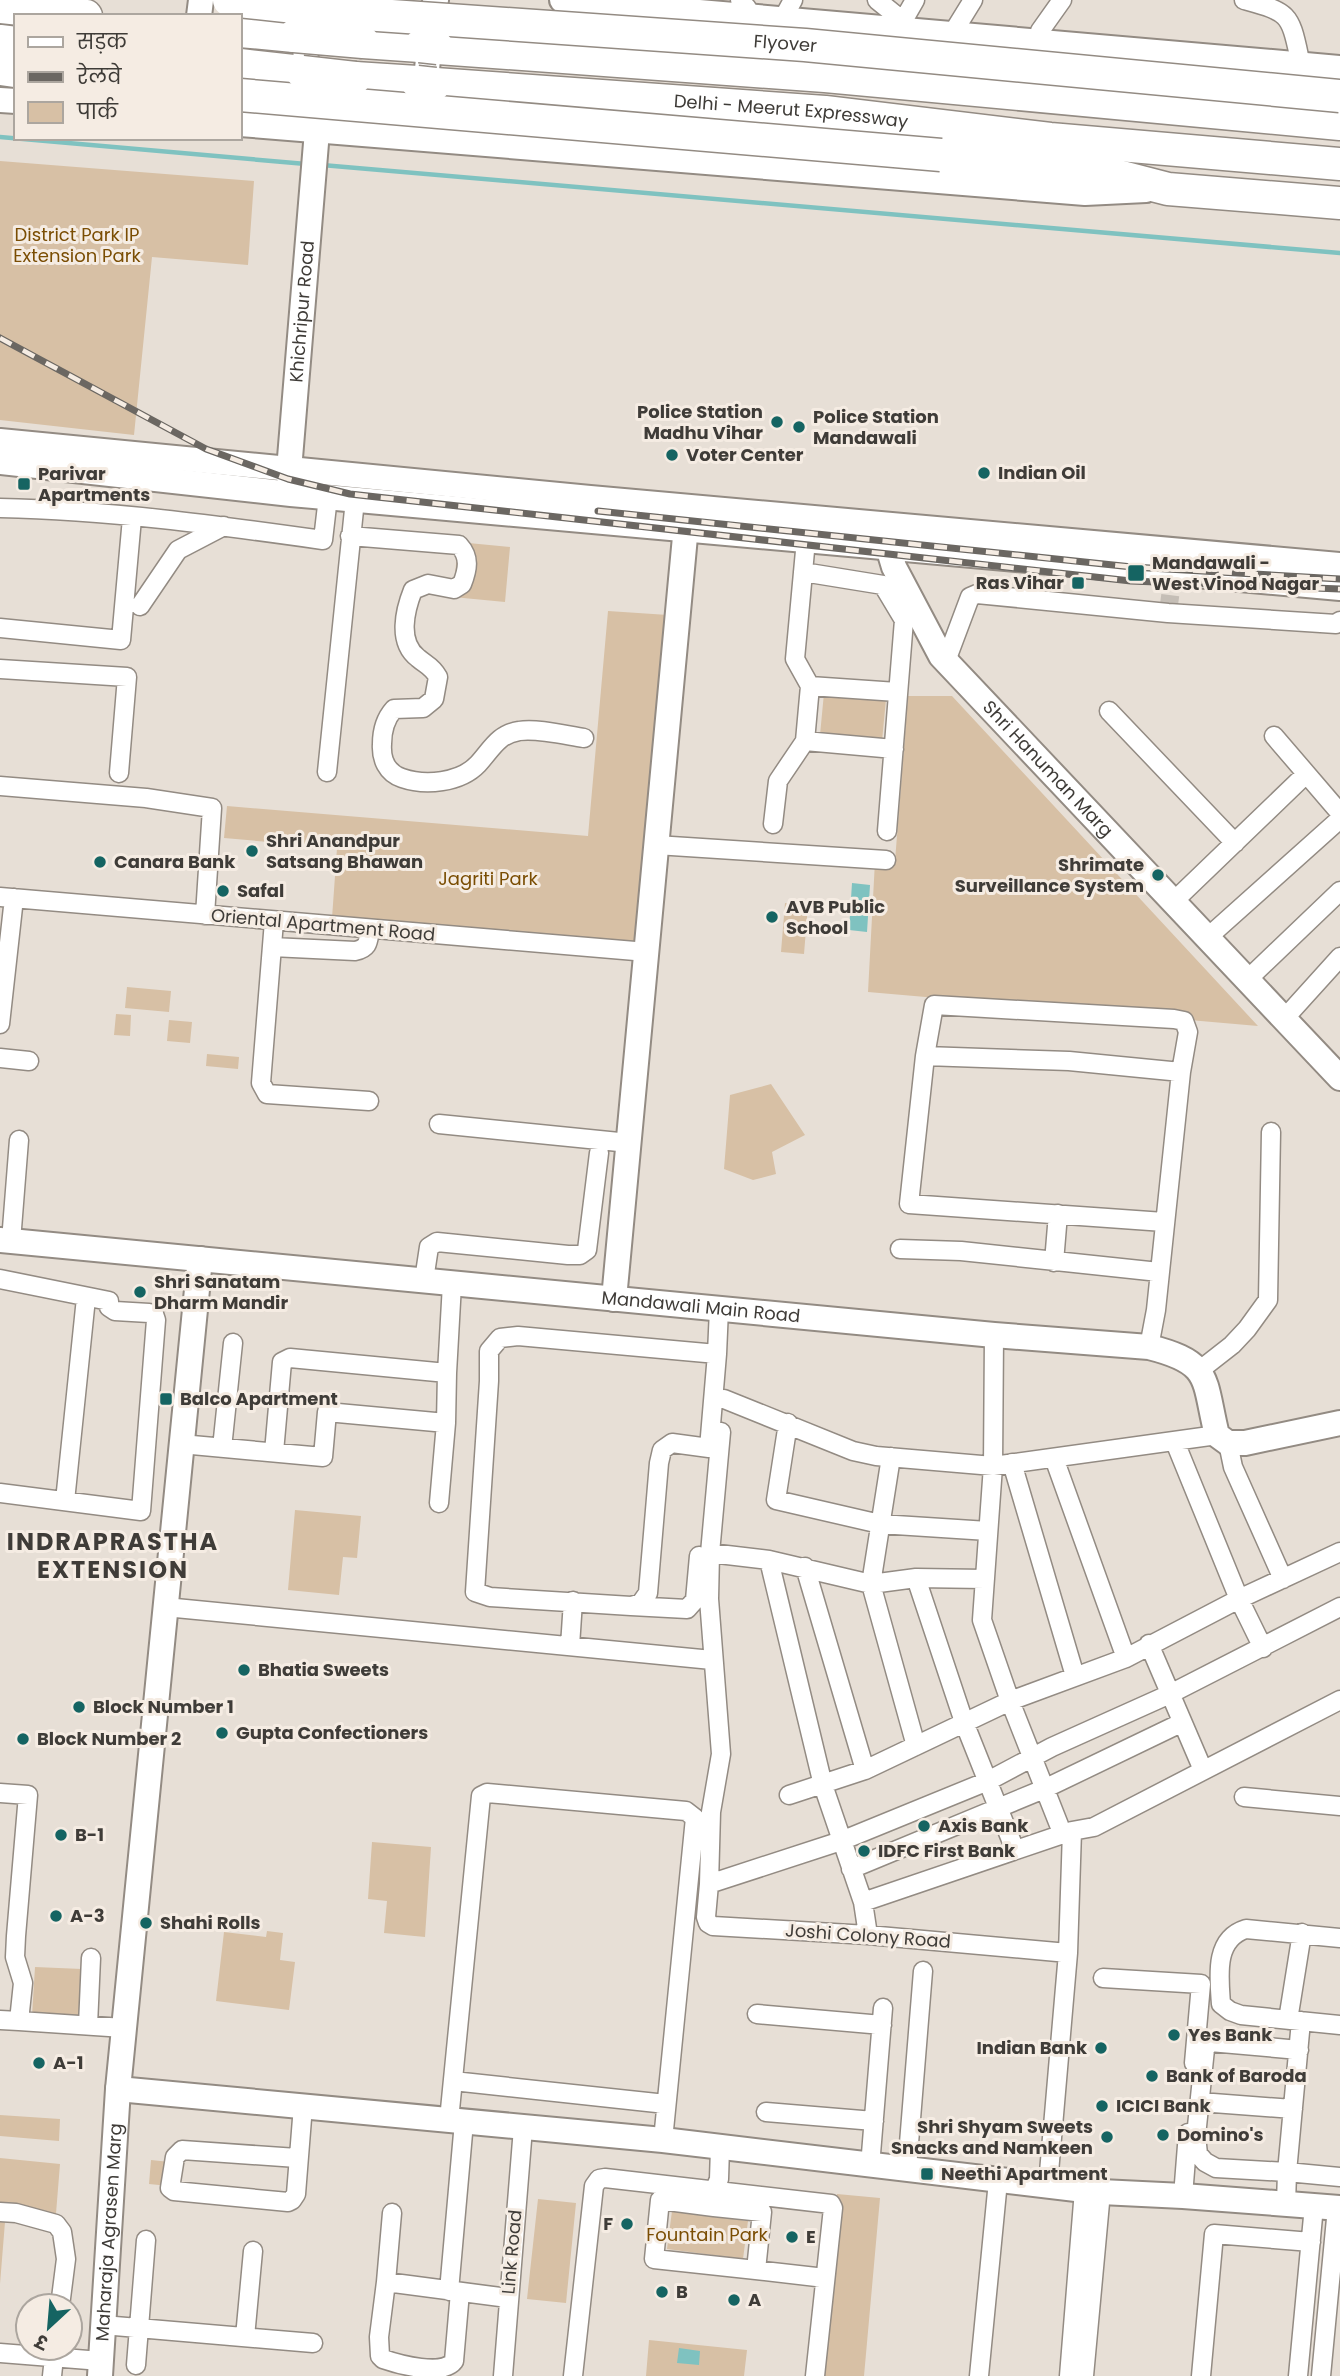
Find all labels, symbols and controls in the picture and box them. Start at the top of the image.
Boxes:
legend [14,14,242,140]
text: सड़क [76,27,128,56]
street label: Flyover [753,28,818,58]
text: रेलवे [76,62,122,91]
street label: Delhi - Meerut Expressway [673,88,910,134]
text: पार्क [76,97,119,126]
park label: District Park IP Extension Park [13,222,141,268]
street label: Khichripur Road [283,240,320,384]
place label: Police Station Madhu Vihar [637,399,763,445]
place label: Police Station Mandawali [813,404,939,450]
marker: Police Station Madhu Vihar [769,414,785,430]
marker: Police Station Mandawali [791,419,807,435]
place label: Voter Center [686,442,804,467]
marker: Voter Center [664,447,680,463]
place label: Indian Oil [998,460,1086,485]
place label: Parivar Apartments [38,461,150,507]
marker: Indian Oil [976,465,992,481]
marker: Parivar Apartments [16,476,32,492]
place label: Mandawali - West Vinod Nagar [1152,550,1319,596]
marker: Mandawali - West Vinod Nagar [1126,563,1146,583]
place label: Ras Vihar [976,570,1064,595]
marker: Ras Vihar [1070,575,1086,591]
street label: Shri Hanuman Marg [977,695,1119,842]
place label: Shri Anandpur Satsang Bhawan [266,828,423,874]
marker: Shri Anandpur Satsang Bhawan [244,843,260,859]
place label: Canara Bank [114,849,236,874]
place label: Shrimate Surveillance System [955,852,1144,898]
marker: Canara Bank [92,854,108,870]
park label: Jagriti Park [438,866,538,891]
marker: Shrimate Surveillance System [1150,867,1166,883]
place label: Safal [237,878,284,903]
marker: Safal [215,883,231,899]
place label: AVB Public School [786,894,885,940]
street label: Oriental Apartment Road [210,902,436,947]
marker: AVB Public School [764,909,780,925]
place label: Shri Sanatam Dharm Mandir [154,1269,288,1315]
marker: Shri Sanatam Dharm Mandir [132,1284,148,1300]
street label: Mandawali Main Road [600,1285,801,1328]
place label: Balco Apartment [180,1386,338,1411]
marker: Balco Apartment [158,1391,174,1407]
district label: INDRAPRASTHA EXTENSION [7,1525,219,1586]
place label: Bhatia Sweets [258,1657,389,1682]
marker: Bhatia Sweets [236,1662,252,1678]
place label: Block Number 1 [93,1694,234,1719]
marker: Block Number 1 [71,1699,87,1715]
place label: Gupta Confectioners [236,1720,428,1745]
marker: Gupta Confectioners [214,1725,230,1741]
place label: Block Number 2 [37,1726,181,1751]
marker: Block Number 2 [15,1731,31,1747]
place label: Axis Bank [938,1813,1029,1838]
marker: Axis Bank [916,1818,932,1834]
place label: B-1 [75,1822,104,1847]
marker: B-1 [53,1827,69,1843]
place label: IDFC First Bank [878,1838,1016,1863]
marker: IDFC First Bank [856,1843,872,1859]
place label: A-3 [70,1903,105,1928]
marker: A-3 [48,1908,64,1924]
place label: Shahi Rolls [160,1910,261,1935]
marker: Shahi Rolls [138,1915,154,1931]
street label: Joshi Colony Road [784,1917,952,1954]
place label: Yes Bank [1188,2022,1273,2047]
marker: Yes Bank [1166,2027,1182,2043]
place label: Indian Bank [977,2035,1088,2060]
marker: Indian Bank [1093,2040,1109,2056]
place label: A-1 [53,2050,83,2075]
marker: A-1 [31,2055,47,2071]
place label: Bank of Baroda [1166,2063,1307,2088]
marker: Bank of Baroda [1144,2068,1160,2084]
place label: ICICI Bank [1116,2093,1211,2118]
marker: ICICI Bank [1094,2098,1110,2114]
place label: Shri Shyam Sweets Snacks and Namkeen [891,2114,1093,2160]
street label: Maharaja Agrasen Marg [89,2122,128,2342]
place label: Domino's [1177,2122,1264,2147]
marker: Domino's [1155,2127,1171,2143]
marker: Shri Shyam Sweets Snacks and Namkeen [1099,2129,1115,2145]
place label: Neethi Apartment [941,2161,1108,2186]
marker: Neethi Apartment [919,2166,935,2182]
street label: Link Road [495,2209,528,2295]
place label: F [603,2211,613,2236]
marker: F [619,2216,635,2232]
park label: Fountain Park [646,2222,769,2247]
place label: E [806,2224,816,2249]
marker: E [784,2229,800,2245]
place label: B [676,2279,688,2304]
marker: B [654,2284,670,2300]
place label: A [748,2287,761,2312]
north arrow [14,2292,84,2362]
marker: A [726,2292,742,2308]
text: उ [30,2327,53,2357]

